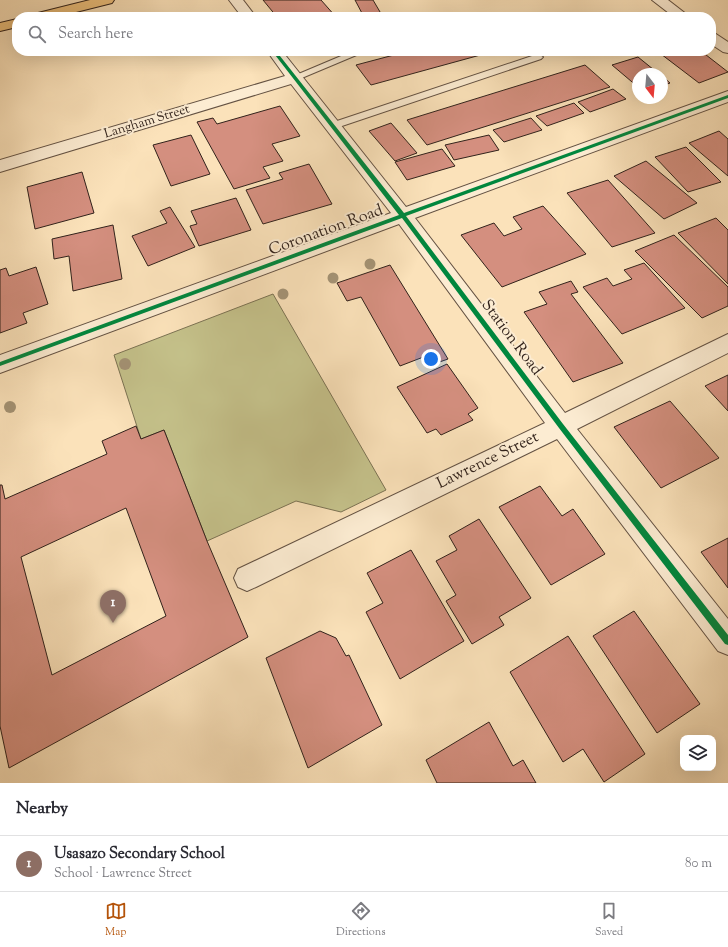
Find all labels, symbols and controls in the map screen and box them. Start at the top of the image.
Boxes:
search box [12,12,716,56]
icon: search [26,23,48,45]
text: Search here [58,24,133,45]
north arrow [632,68,668,104]
street label: Langham Street [102,100,192,144]
street label: Coronation Road [266,200,386,262]
street label: Station Road [475,295,547,381]
your location [421,349,441,369]
street label: Lawrence Street [433,426,543,496]
pin: 1 [100,590,126,623]
map controls [680,735,716,771]
button: layers [680,735,716,771]
text: Nearby [16,797,68,821]
text: Usasazo Secondary School [54,844,225,865]
text: 1 [27,855,31,873]
text: 80 m [685,855,712,873]
text: School · Lawrence Street [54,865,192,883]
tab: Map [105,900,127,940]
tab: Directions [336,900,386,940]
tab: Saved [595,900,623,940]

